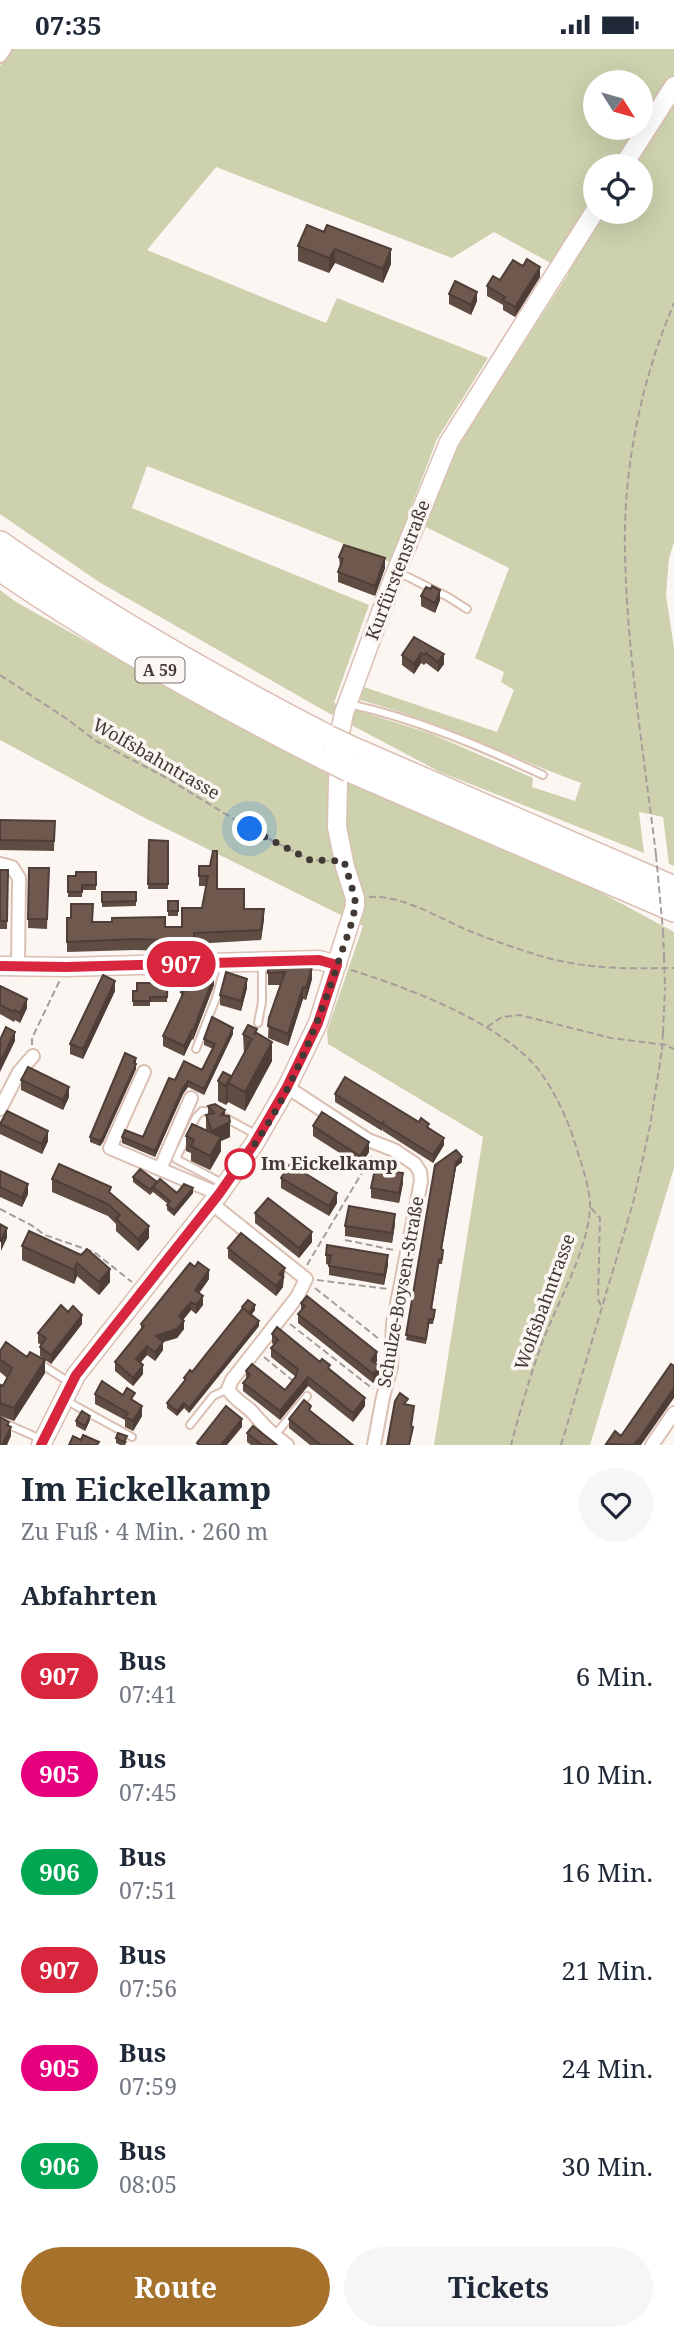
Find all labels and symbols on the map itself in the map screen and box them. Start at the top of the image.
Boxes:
north arrow [583,70,653,140]
street label: Kurfürstenstraße [359,496,435,643]
road number: A 59 [136,657,184,683]
street label: Wolfsbahntrasse [89,712,224,804]
your location [232,811,267,846]
line badge: 907 [141,941,221,987]
marker: Im Eickelkamp [225,1149,255,1179]
place label: Im Eickelkamp [261,1151,398,1175]
street label: Schulze-Boysen-Straße [371,1194,429,1389]
street label: Wolfsbahntrasse [508,1230,580,1373]

